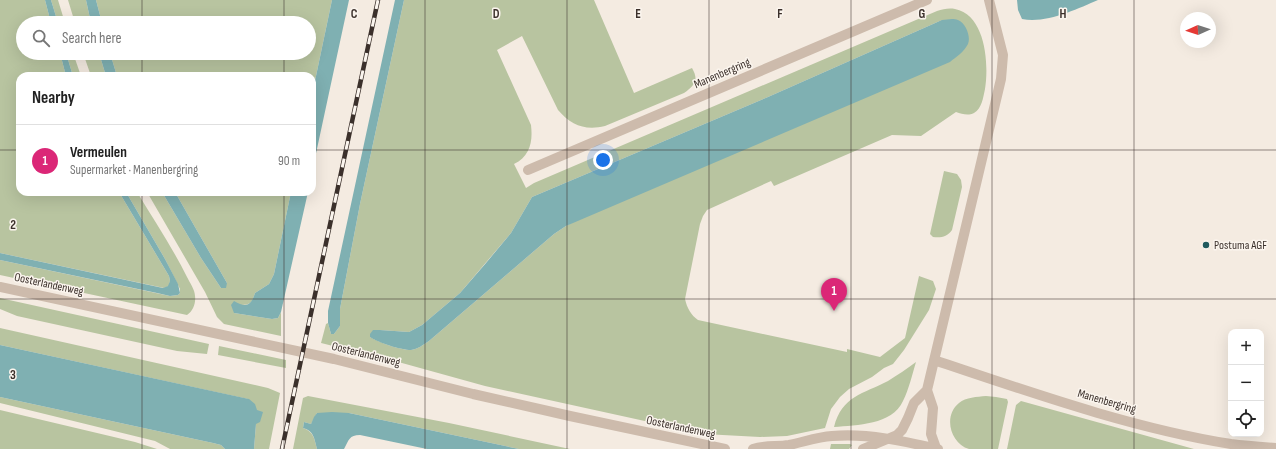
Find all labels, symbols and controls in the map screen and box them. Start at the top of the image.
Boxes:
text: C [351,6,358,22]
text: D [493,6,500,22]
text: E [635,6,641,22]
text: F [777,6,783,22]
text: G [919,6,926,22]
text: H [1060,6,1067,22]
north arrow [1180,12,1216,48]
search box [16,16,316,60]
icon: search [30,27,52,49]
text: Search here [62,29,122,48]
street label: Manenbergring [692,55,753,92]
text: Nearby [32,88,75,108]
text: Vermeulen [70,143,127,162]
your location [593,150,613,170]
text: 1 [42,153,48,169]
text: 90 m [278,153,300,169]
text: Supermarket · Manenbergring [70,162,198,178]
text: 2 [10,217,16,233]
place label: Postuma AGF [1214,238,1267,253]
marker: Postuma AGF [1201,240,1211,250]
street label: Oosterlandenweg [13,270,85,299]
pin: 1 [821,278,847,311]
map controls [1228,329,1264,437]
button: + [1228,329,1264,365]
street label: Oosterlandenweg [330,339,402,370]
button: − [1228,365,1264,401]
text: 3 [10,367,16,383]
street label: Manenbergring [1076,386,1138,417]
button: locate [1228,401,1264,437]
street label: Oosterlandenweg [645,413,717,442]

